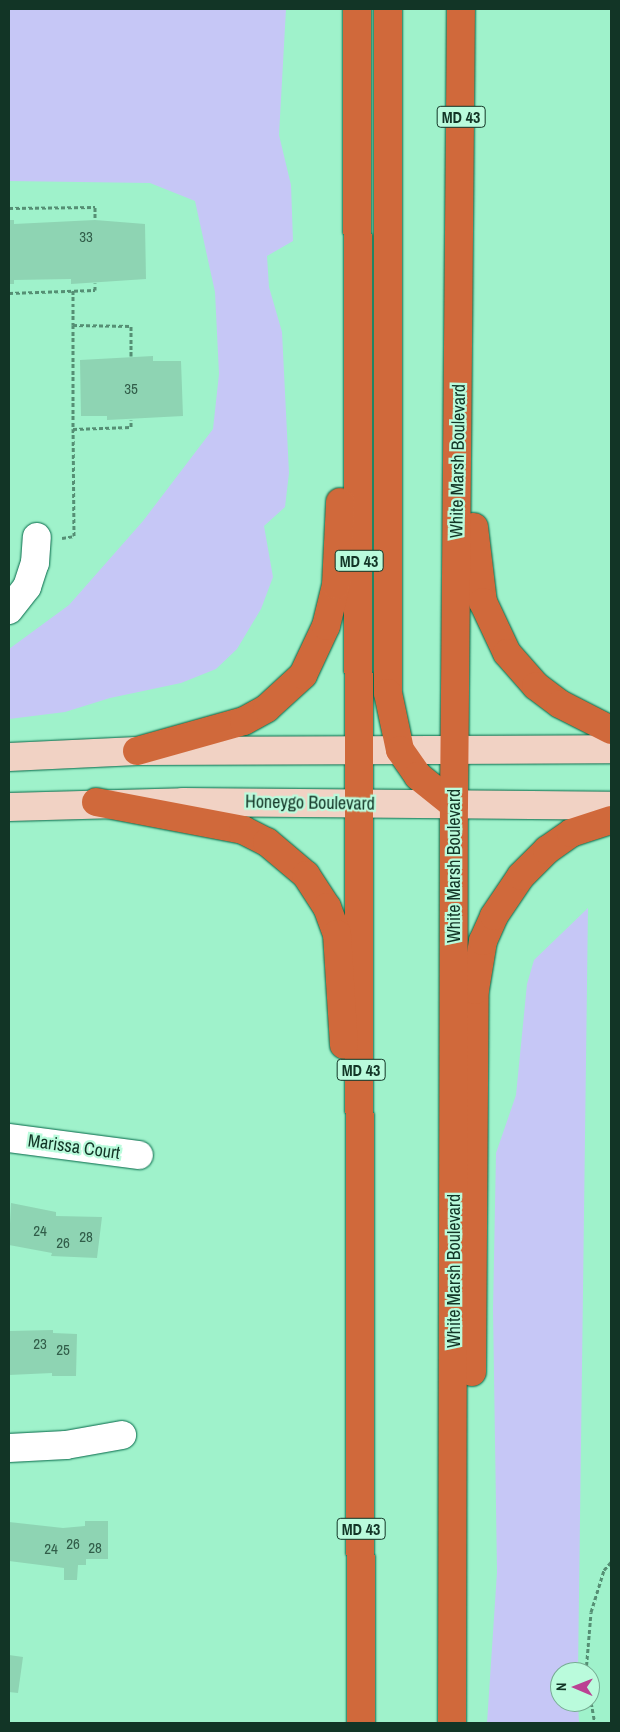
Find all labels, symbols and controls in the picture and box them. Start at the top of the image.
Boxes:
road number: MD 43 [436,104,486,130]
house number: 33 [79,228,93,246]
house number: 35 [124,380,138,398]
street label: White Marsh Boulevard [446,384,470,538]
road number: MD 43 [334,548,384,574]
street label: White Marsh Boulevard [443,789,465,943]
street label: Honeygo Boulevard [245,791,375,815]
road number: MD 43 [336,1056,386,1084]
street label: Marissa Court [27,1130,121,1164]
street label: White Marsh Boulevard [443,1194,465,1348]
house number: 24 [33,1222,47,1240]
house number: 28 [79,1228,93,1246]
house number: 26 [56,1234,70,1252]
house number: 23 [33,1335,47,1353]
house number: 25 [56,1341,70,1359]
road number: MD 43 [336,1516,386,1542]
house number: 26 [66,1535,80,1553]
house number: 28 [88,1539,102,1557]
house number: 24 [44,1540,58,1558]
north arrow [550,1662,600,1712]
text: N [552,1682,570,1691]

